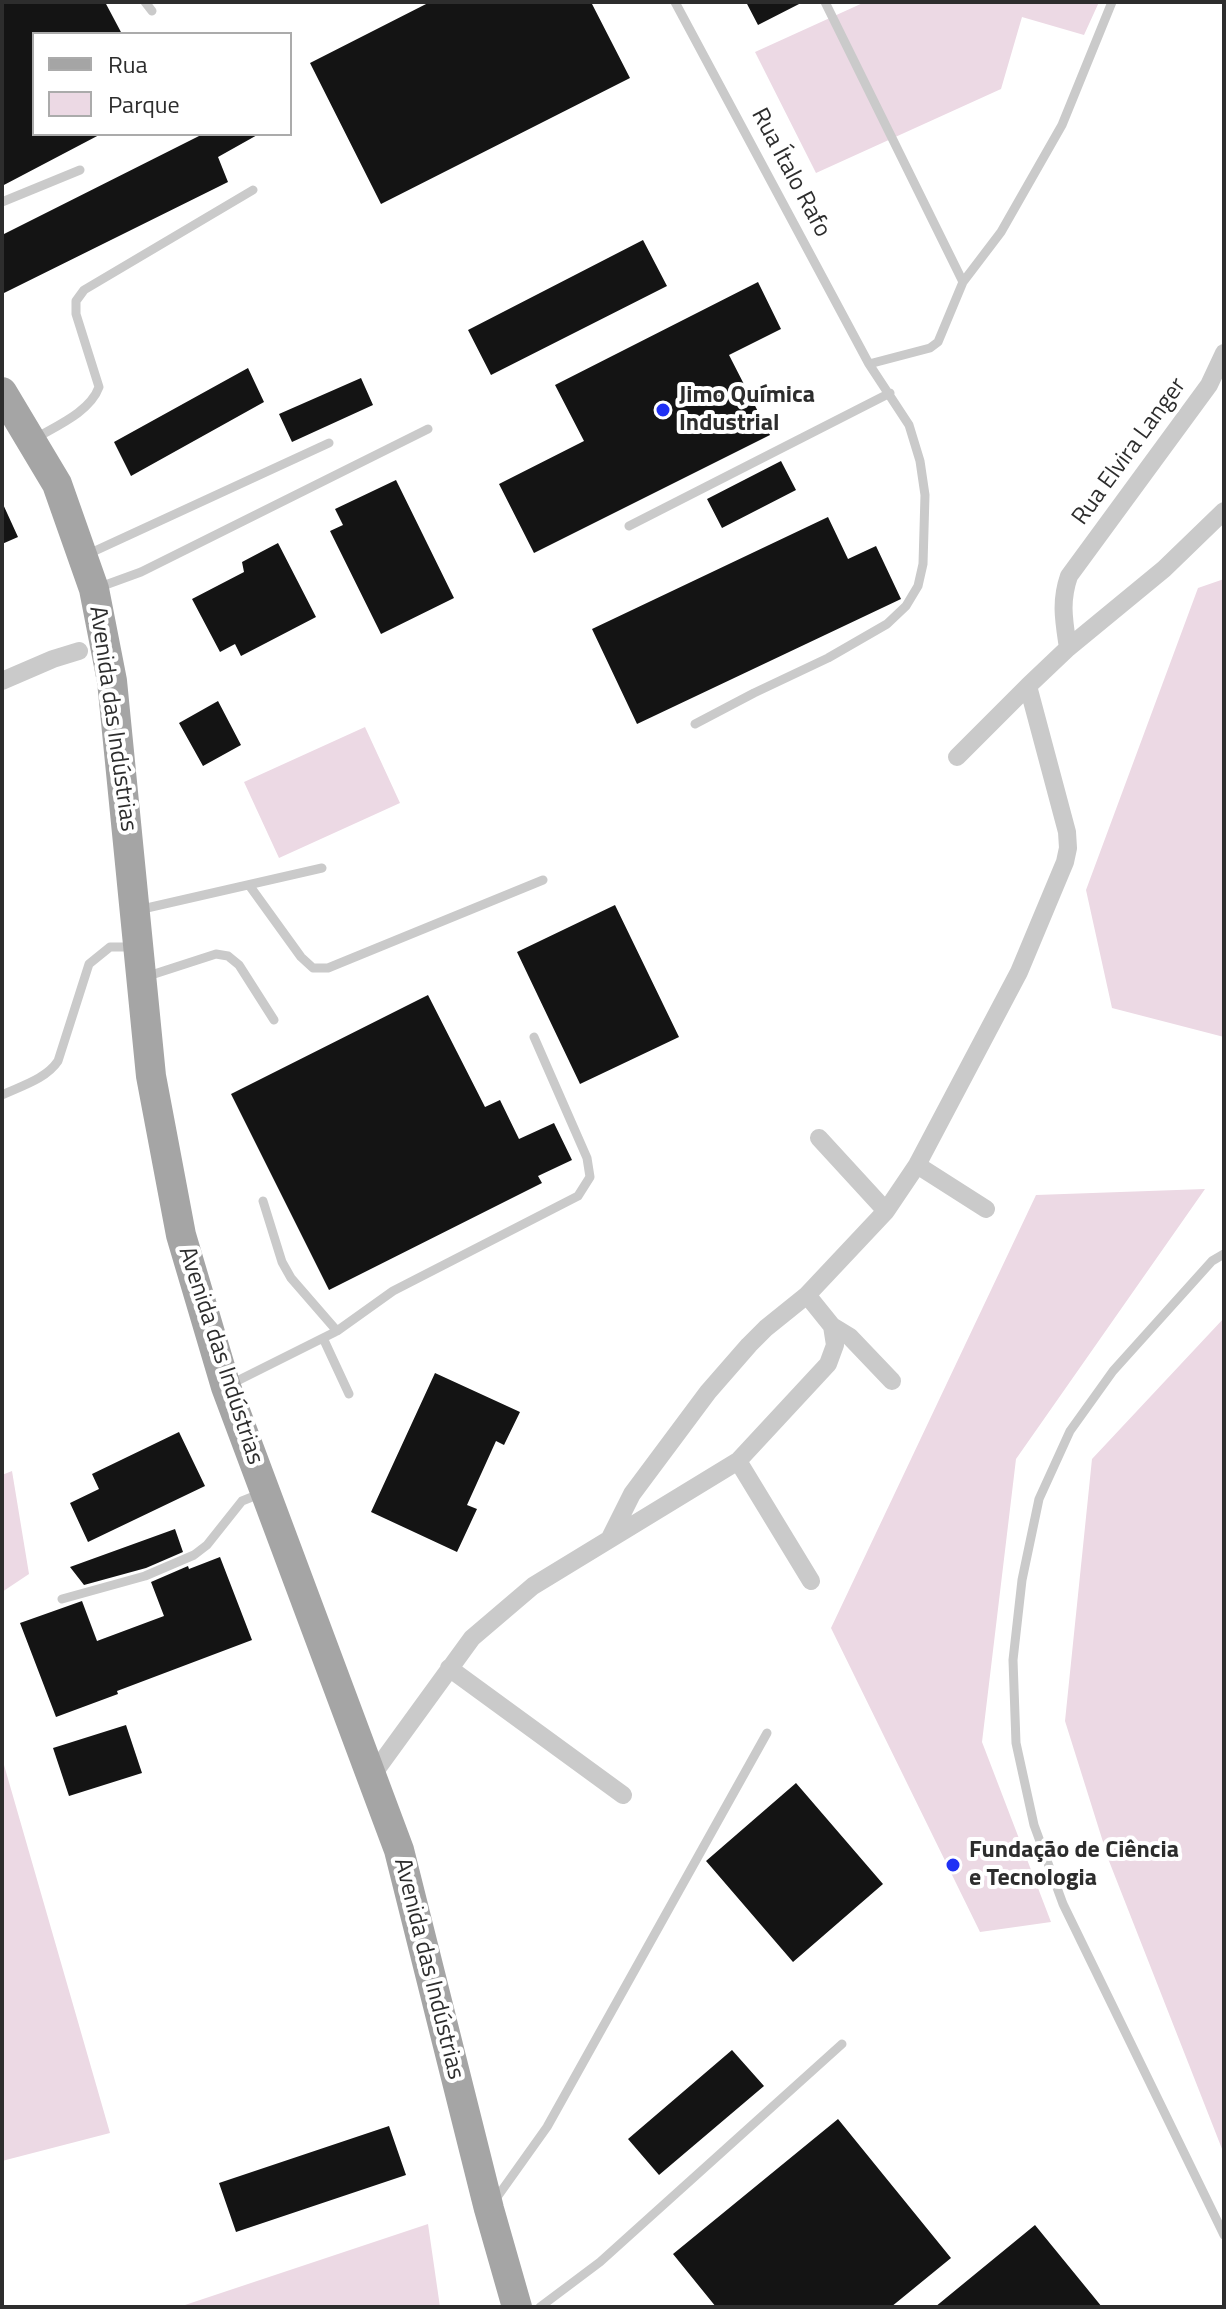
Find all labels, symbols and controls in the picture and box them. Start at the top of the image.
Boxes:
legend [32,32,292,136]
text: Rua [108,46,147,82]
text: Parque [108,86,180,122]
street label: Rua Ítalo Rafo [744,104,836,242]
street label: Rua Elvira Langer [1067,373,1193,531]
place label: Jimo Química Industrial [679,382,815,438]
marker: Jimo Química Industrial [654,401,672,419]
street label: Avenida das Indústrias [82,605,142,833]
street label: Avenida das Indústrias [171,1244,269,1468]
place label: Fundação de Ciência e Tecnologia [969,1837,1179,1893]
street label: Avenida das Indústrias [387,1855,469,2083]
marker: Fundação de Ciência e Tecnologia [944,1856,962,1874]

